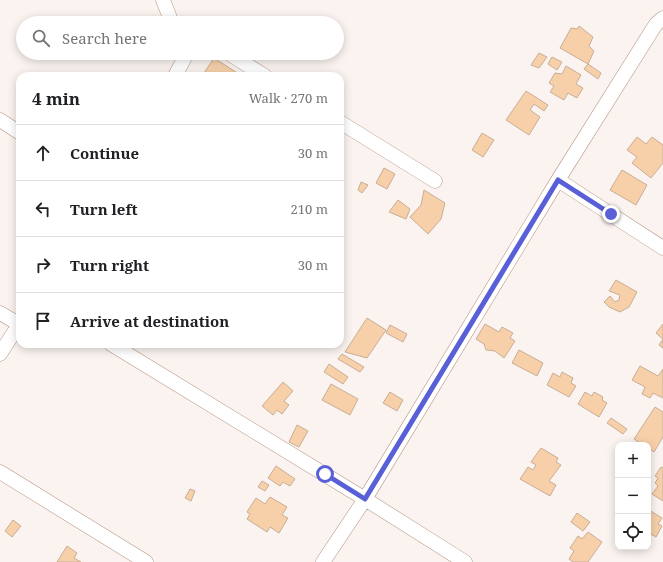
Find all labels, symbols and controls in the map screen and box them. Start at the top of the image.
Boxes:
search box [16,16,344,60]
icon: search [30,27,52,49]
text: Search here [62,28,147,48]
text: 4 min [32,87,80,110]
text: Walk · 270 m [249,89,328,107]
icon: ahead [32,142,54,164]
text: Continue [70,143,139,163]
text: 30 m [298,144,328,162]
icon: left [32,198,54,220]
text: Turn left [70,199,138,219]
text: 210 m [291,200,328,218]
route end [602,205,620,223]
icon: right [32,254,54,276]
text: Turn right [70,255,149,275]
text: 30 m [298,256,328,274]
icon: arrive [32,310,54,332]
text: Arrive at destination [70,311,229,331]
map controls [615,442,651,550]
button: + [615,442,651,478]
route start [316,465,334,483]
button: − [615,478,651,514]
button: locate [615,514,651,550]

